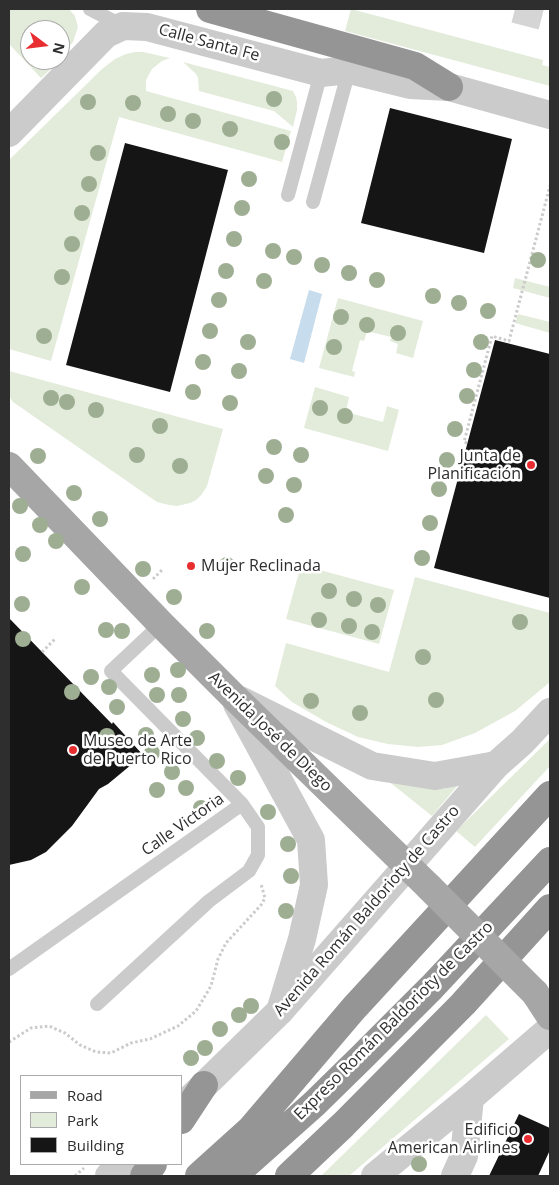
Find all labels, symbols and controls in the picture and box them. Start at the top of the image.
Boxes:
north arrow [20,20,70,70]
street label: Calle Santa Fe [156,20,262,66]
text: N [48,41,70,57]
place label: Junta de Planificación [427,446,521,484]
marker: Junta de Planificación [525,459,537,471]
place label: Mujer Reclinada [201,556,321,576]
marker: Mujer Reclinada [185,560,197,572]
street label: Avenida José de Diego [204,668,336,796]
place label: Museo de Arte de Puerto Rico [83,731,192,769]
marker: Museo de Arte de Puerto Rico [67,744,79,756]
street label: Calle Victoria [138,790,228,860]
street label: Avenida Román Baldorioty de Castro [270,802,464,1020]
street label: Expreso Román Baldorioty de Castro [291,918,497,1124]
legend [20,1075,182,1165]
text: Road [67,1085,103,1105]
text: Park [67,1110,98,1130]
place label: Edificio American Airlines [388,1120,518,1158]
marker: Edificio American Airlines [522,1133,534,1145]
text: Building [67,1135,124,1155]

